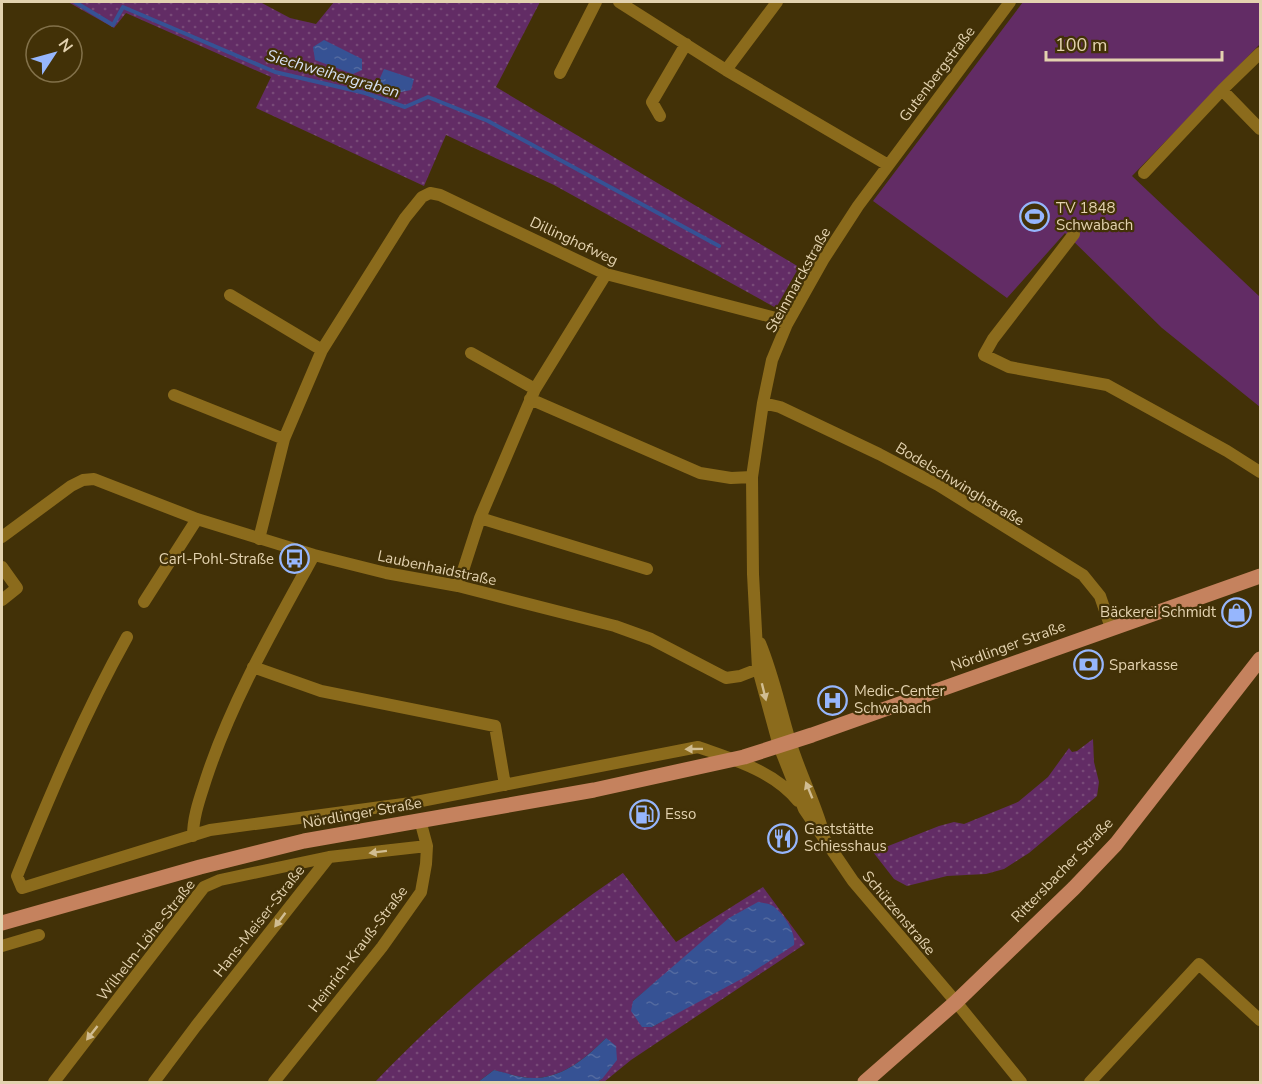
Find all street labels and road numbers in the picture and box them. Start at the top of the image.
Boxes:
street label: Gutenbergstraße [895,22,979,126]
street label: Dillinghofweg [527,212,621,270]
street label: Steinmarckstraße [761,224,835,336]
street label: Bodelschwinghstraße [892,438,1028,530]
street label: Laubenhaidstraße [376,546,498,590]
street label: Nördlinger Straße [948,616,1068,676]
street label: Nördlinger Straße [301,793,423,833]
street label: Rittersbacher Straße [1007,813,1117,927]
street label: Hans-Meiser-Straße [209,861,309,981]
street label: Schützenstraße [858,867,940,959]
street label: Wilhelm-Löhe-Straße [92,875,200,1005]
street label: Heinrich-Krauß-Straße [304,882,412,1016]

